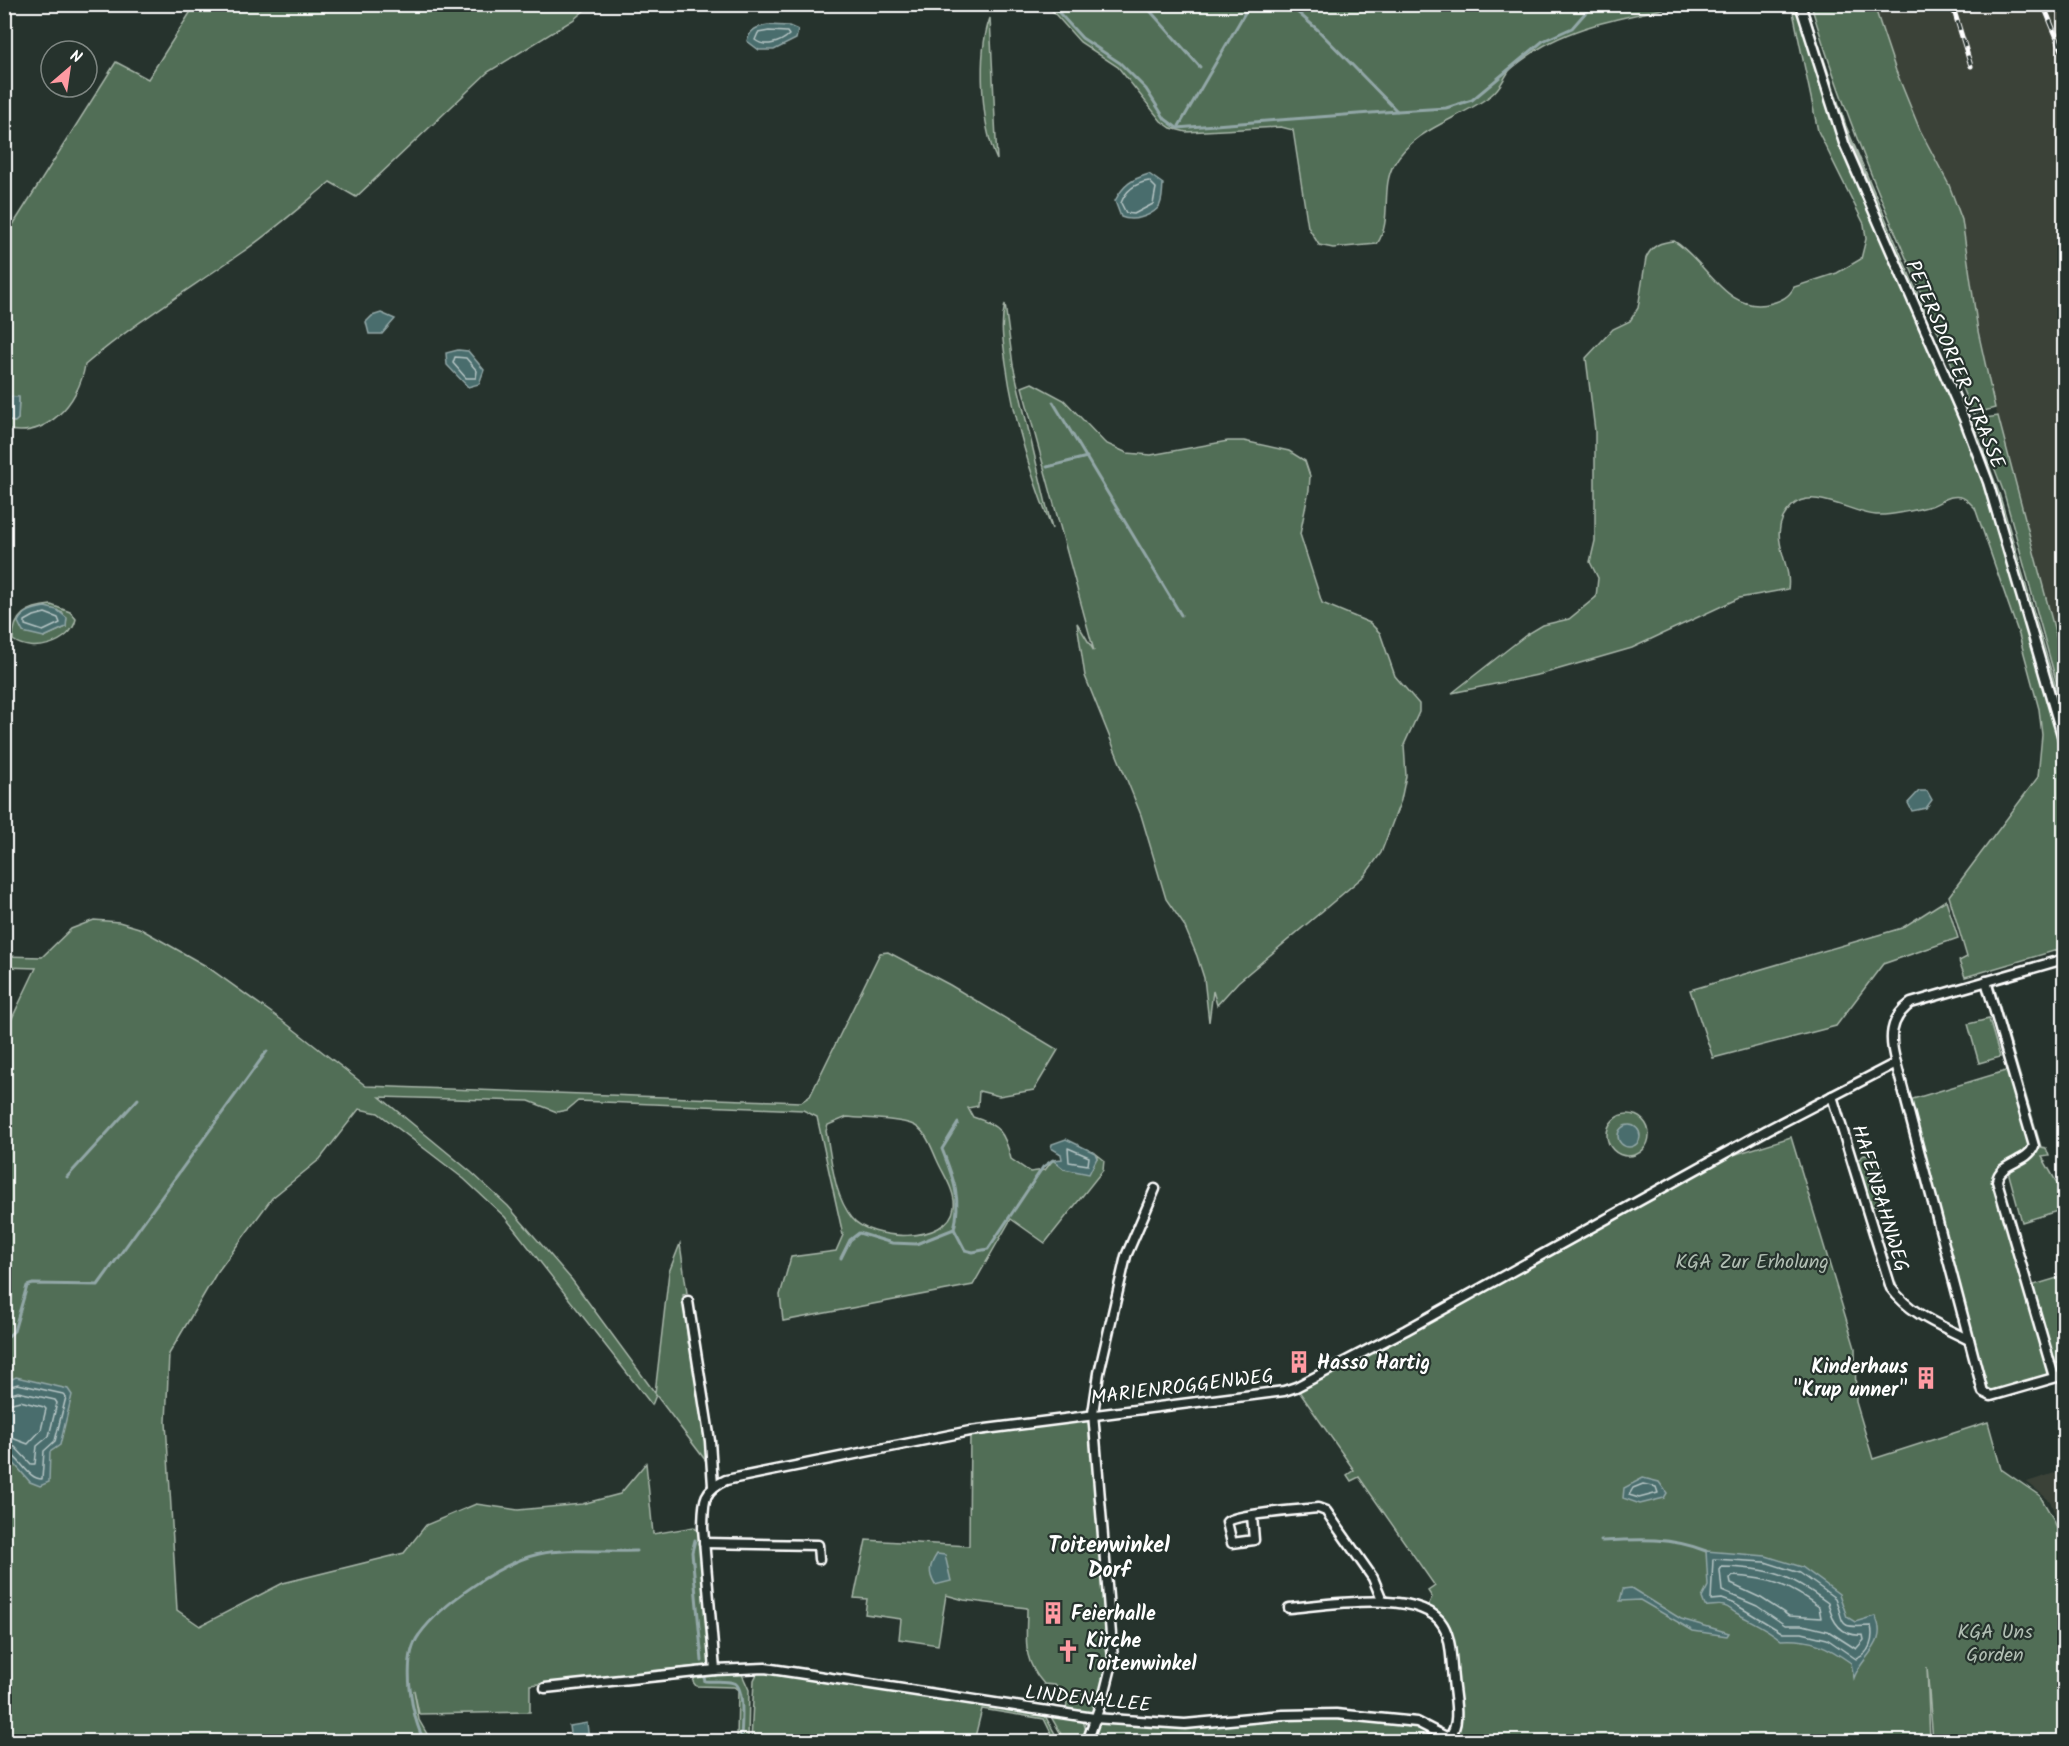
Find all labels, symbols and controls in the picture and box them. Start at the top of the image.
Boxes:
north arrow [39,39,99,99]
text: N [65,44,86,71]
street label: PETERSDORFER STRASSE [1896,255,2013,475]
street label: HAFENBAHNWEG [1841,1121,1917,1276]
park label: KGA Zur Erholung [1675,1247,1829,1279]
place label: Hasso Hartig [1317,1348,1430,1380]
building icon: Hasso Hartig [1286,1349,1312,1375]
place label: Kinderhaus "Krup unner" [1792,1352,1909,1407]
street label: MARIENROGGENWEG [1089,1361,1276,1415]
building icon: Kinderhaus "Krup unner" [1913,1365,1939,1391]
district label: Toitenwinkel Dorf [1048,1529,1170,1589]
place label: Feierhalle [1071,1599,1156,1631]
building icon: Feierhalle [1040,1600,1066,1626]
park label: KGA Uns Gorden [1957,1617,2033,1672]
place label: Kirche Toitenwinkel [1086,1626,1197,1681]
church icon: Kirche Toitenwinkel [1055,1638,1081,1664]
street label: LINDENALLEE [1023,1677,1154,1723]

